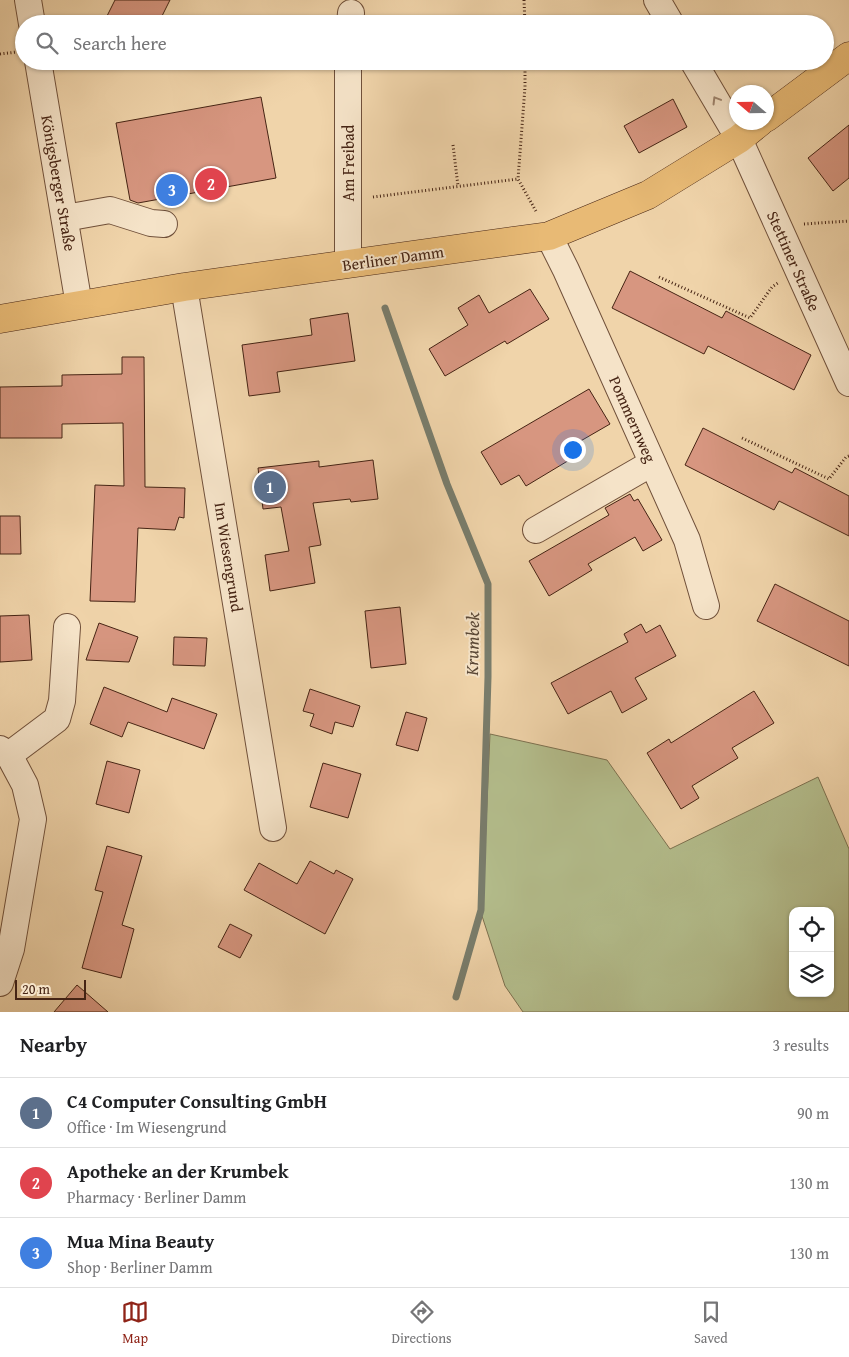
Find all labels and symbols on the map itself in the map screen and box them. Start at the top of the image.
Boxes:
north arrow [729,85,774,130]
one-way arrow [712,97,722,106]
street label: Königsberger Straße [35,113,83,253]
street label: Am Freibad [336,124,360,201]
pin: 2 [195,165,227,203]
pin: 3 [156,171,188,209]
street label: Stettiner Straße [761,207,827,315]
street label: Berliner Damm [341,239,445,277]
street label: Pommernweg [603,372,663,466]
your location [560,437,586,463]
pin: 1 [254,468,286,506]
street label: Im Wiesengrund [208,500,250,614]
water label: Krumbek [458,611,486,677]
scale bar [15,977,86,1000]

